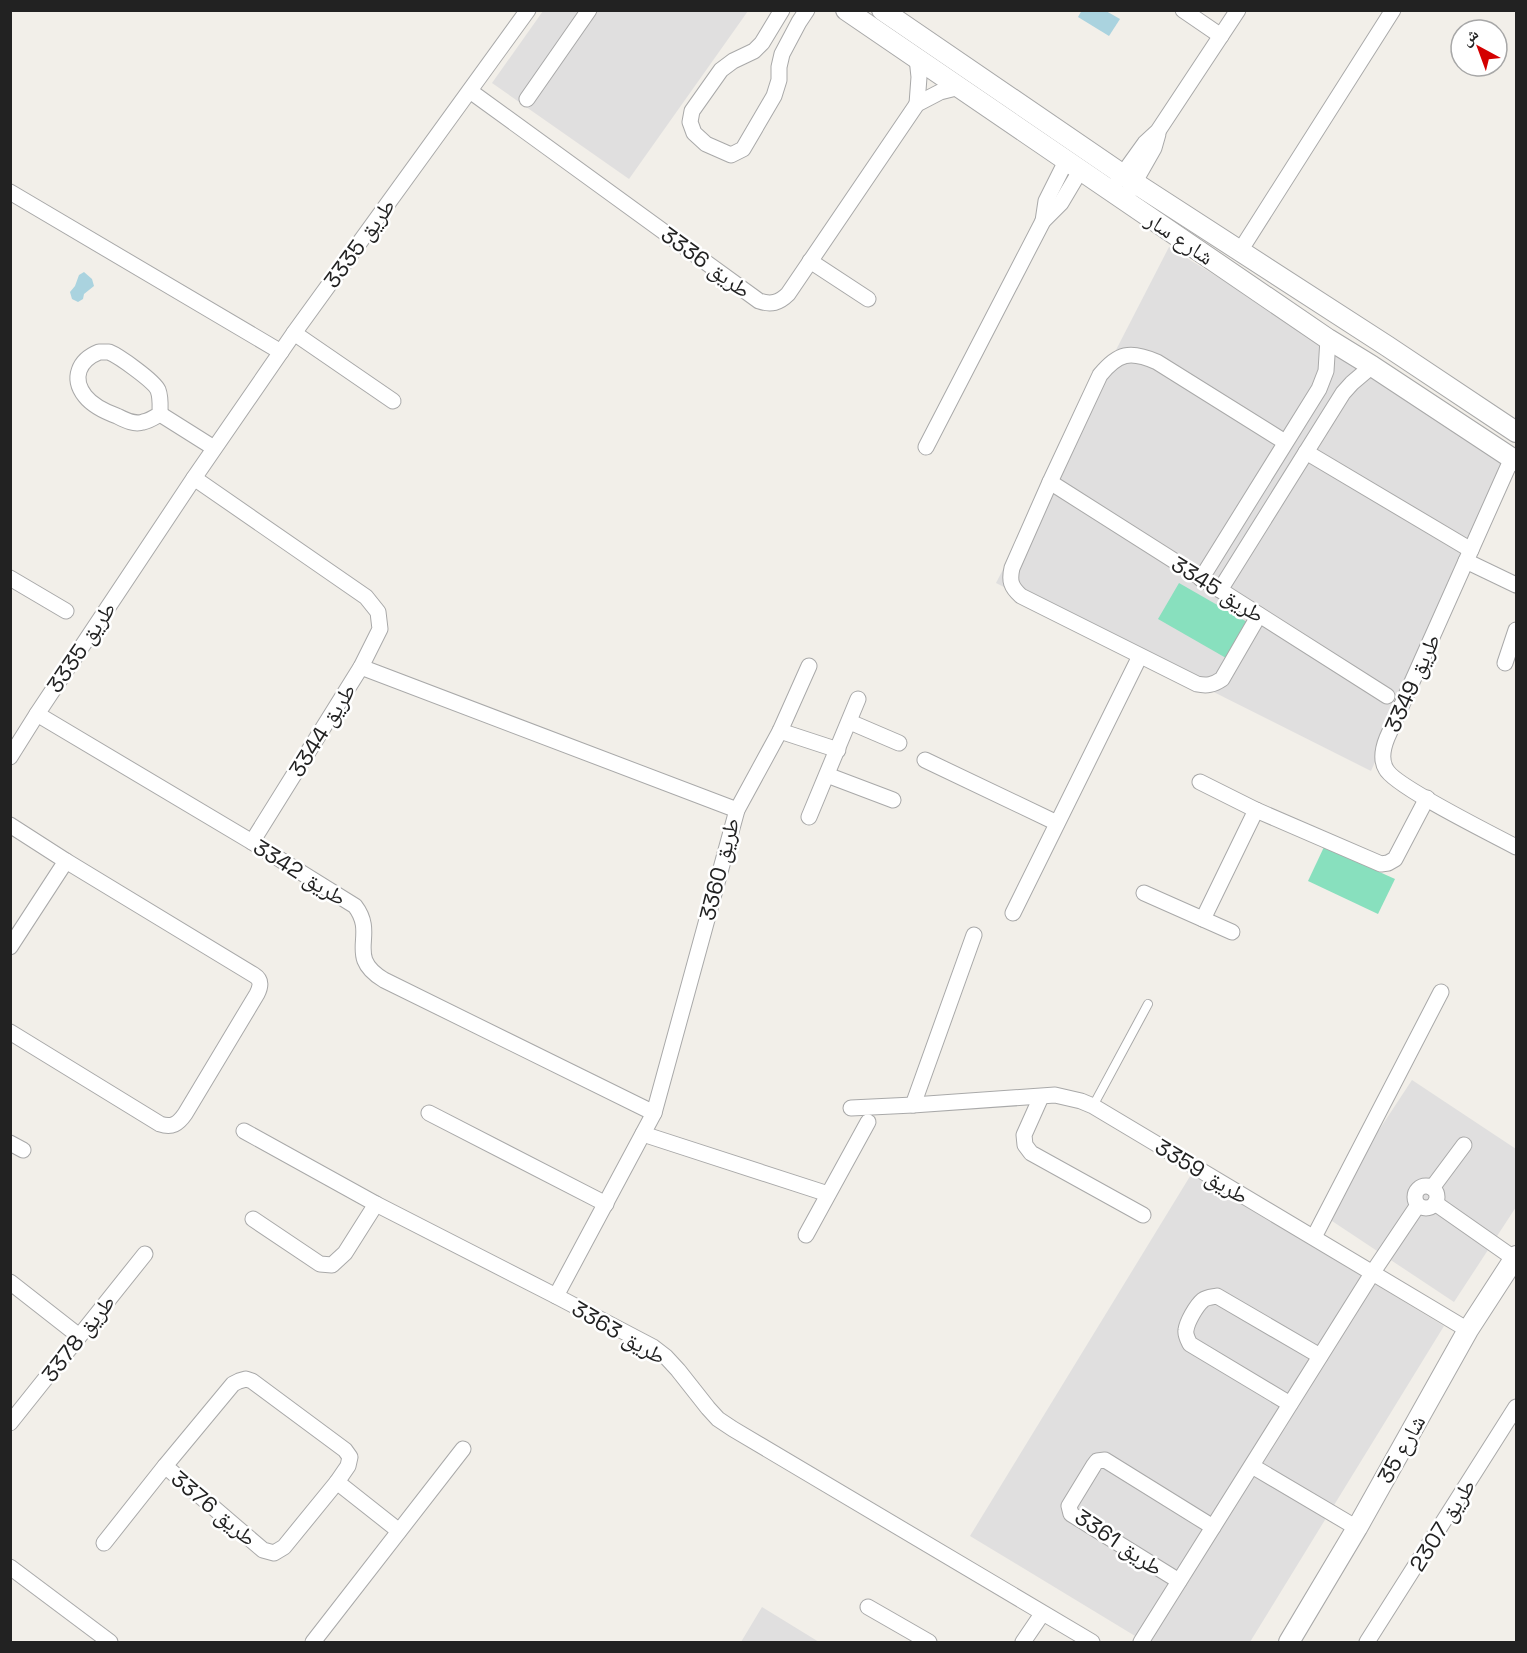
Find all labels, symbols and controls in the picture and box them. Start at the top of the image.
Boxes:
north arrow [1449,18,1509,78]
text: ش [1456,24,1483,51]
street label: طريق 3335 [317,193,401,293]
street label: شارع سار [1140,205,1219,271]
street label: طريق 3336 [656,220,756,304]
street label: طريق 3345 [1166,550,1270,628]
street label: طريق 3335 [40,596,122,698]
street label: طريق 3349 [1378,630,1446,736]
street label: طريق 3344 [282,678,362,782]
street label: طريق 3360 [693,815,745,923]
street label: طريق 3342 [248,832,352,912]
street label: طريق 3359 [1150,1132,1254,1210]
street label: طريق 3378 [35,1289,121,1387]
street label: طريق 3363 [567,1294,671,1370]
street label: شارع 35 [1371,1410,1431,1488]
street label: طريق 3376 [166,1464,262,1552]
street label: طريق 2307 [1403,1474,1481,1576]
street label: طريق 3361 [1070,1502,1168,1582]

